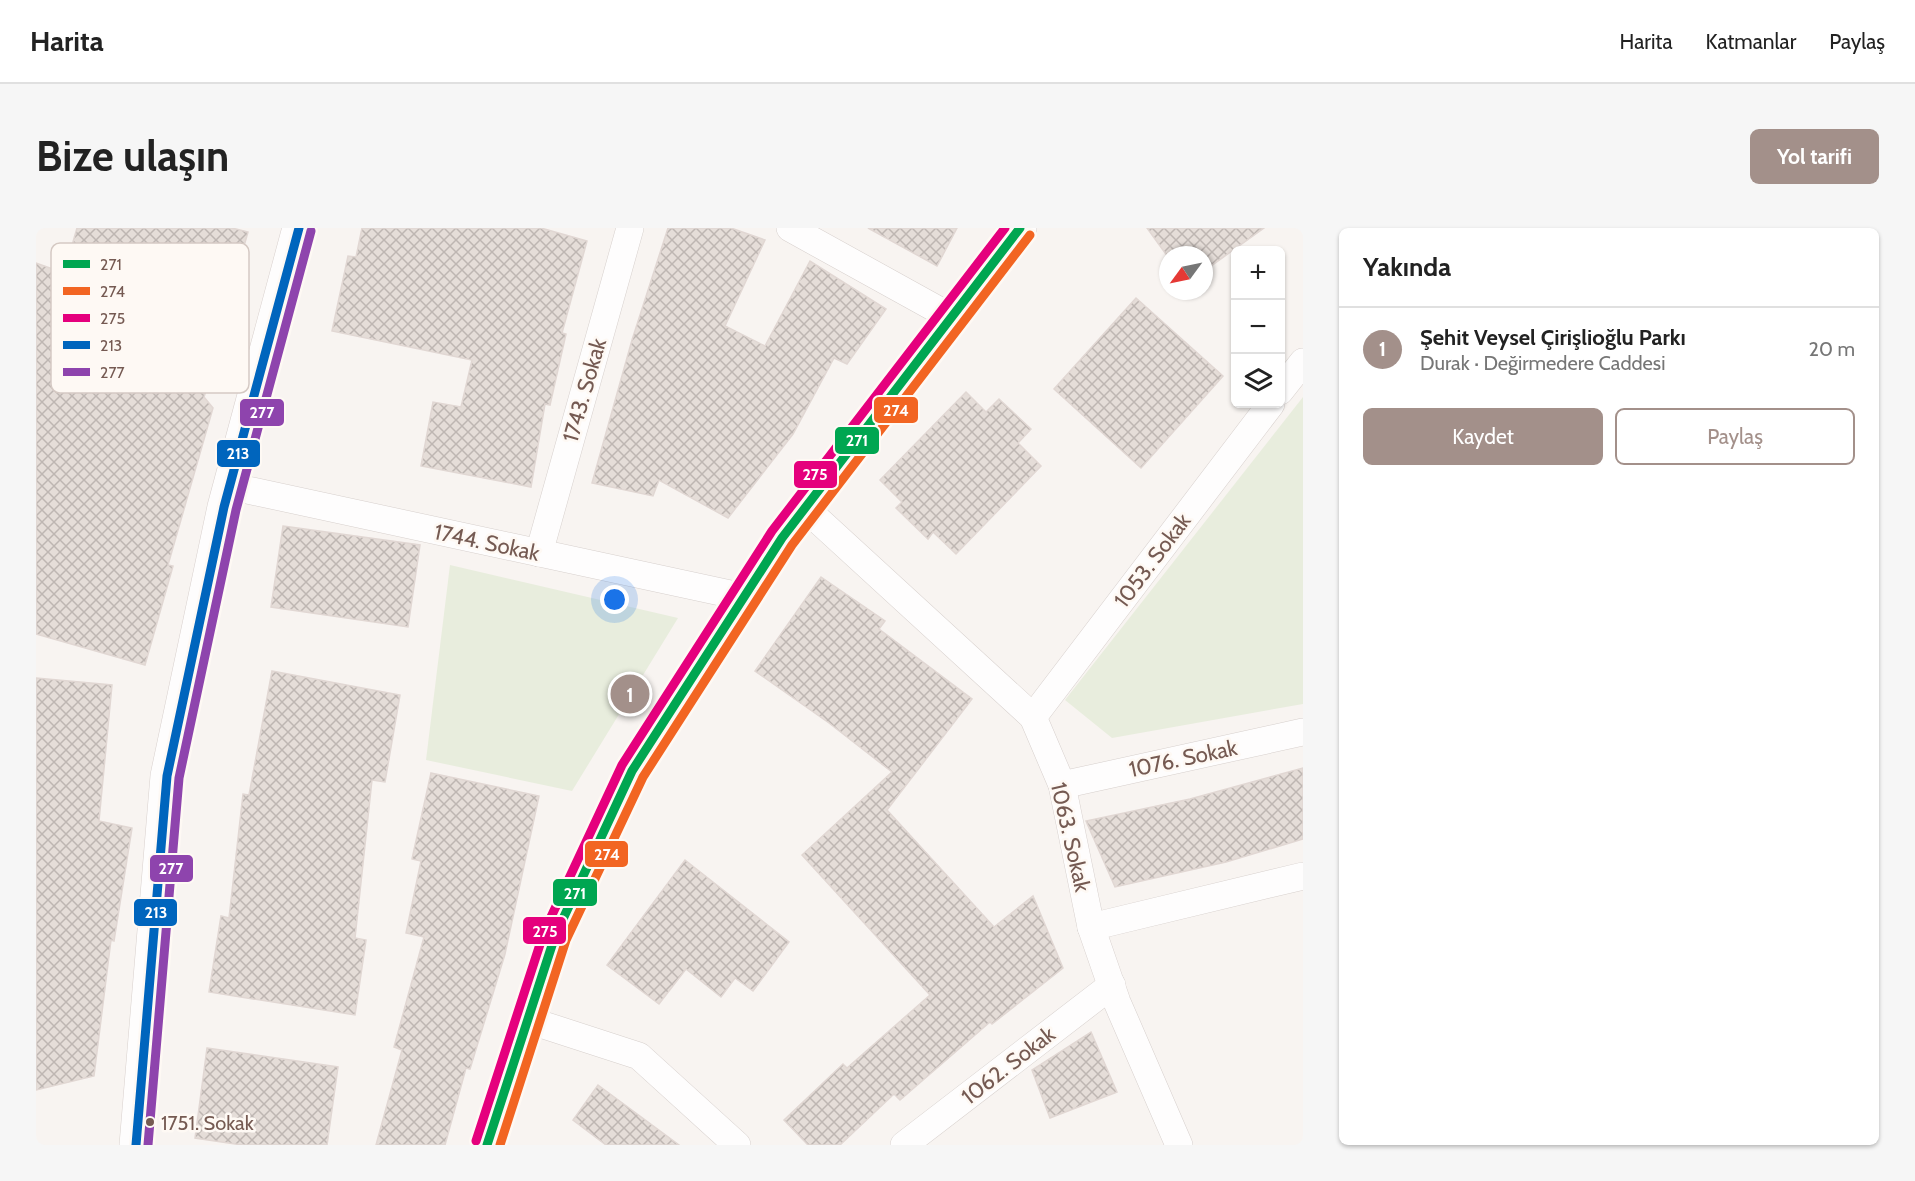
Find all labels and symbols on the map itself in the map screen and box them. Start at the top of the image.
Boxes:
legend [51,243,249,393]
north arrow [1159,246,1213,300]
text: 271 [100,255,122,274]
text: 274 [100,282,125,301]
text: 275 [100,309,125,328]
street label: 1743. Sokak [557,335,612,445]
text: 213 [100,336,122,355]
text: 277 [100,363,124,382]
line badge: 274 [873,396,919,424]
line badge: 277 [239,398,285,427]
text: 274 [883,401,909,420]
text: 277 [250,403,275,422]
line badge: 271 [834,426,880,455]
text: 271 [846,431,868,450]
line badge: 213 [216,439,261,468]
text: 213 [227,444,250,463]
line badge: 275 [793,460,838,489]
text: 275 [802,465,828,484]
street label: 1053. Sokak [1108,508,1197,613]
street label: 1744. Sokak [432,518,542,567]
your location [600,585,629,614]
pin: 1 [610,672,650,716]
street label: 1076. Sokak [1127,734,1240,783]
street label: 1063. Sokak [1045,780,1096,895]
line badge: 274 [584,840,629,868]
text: 274 [594,845,620,864]
line badge: 277 [149,854,194,883]
text: 277 [159,859,184,878]
line badge: 271 [552,878,598,907]
text: 271 [564,884,586,903]
line badge: 213 [133,898,178,927]
text: 213 [145,903,168,922]
line badge: 275 [522,916,567,945]
text: 275 [532,922,558,941]
street label: 1062. Sokak [956,1020,1061,1110]
place label: 1751. Sokak [161,1111,254,1135]
marker: 1751. Sokak [144,1116,156,1128]

